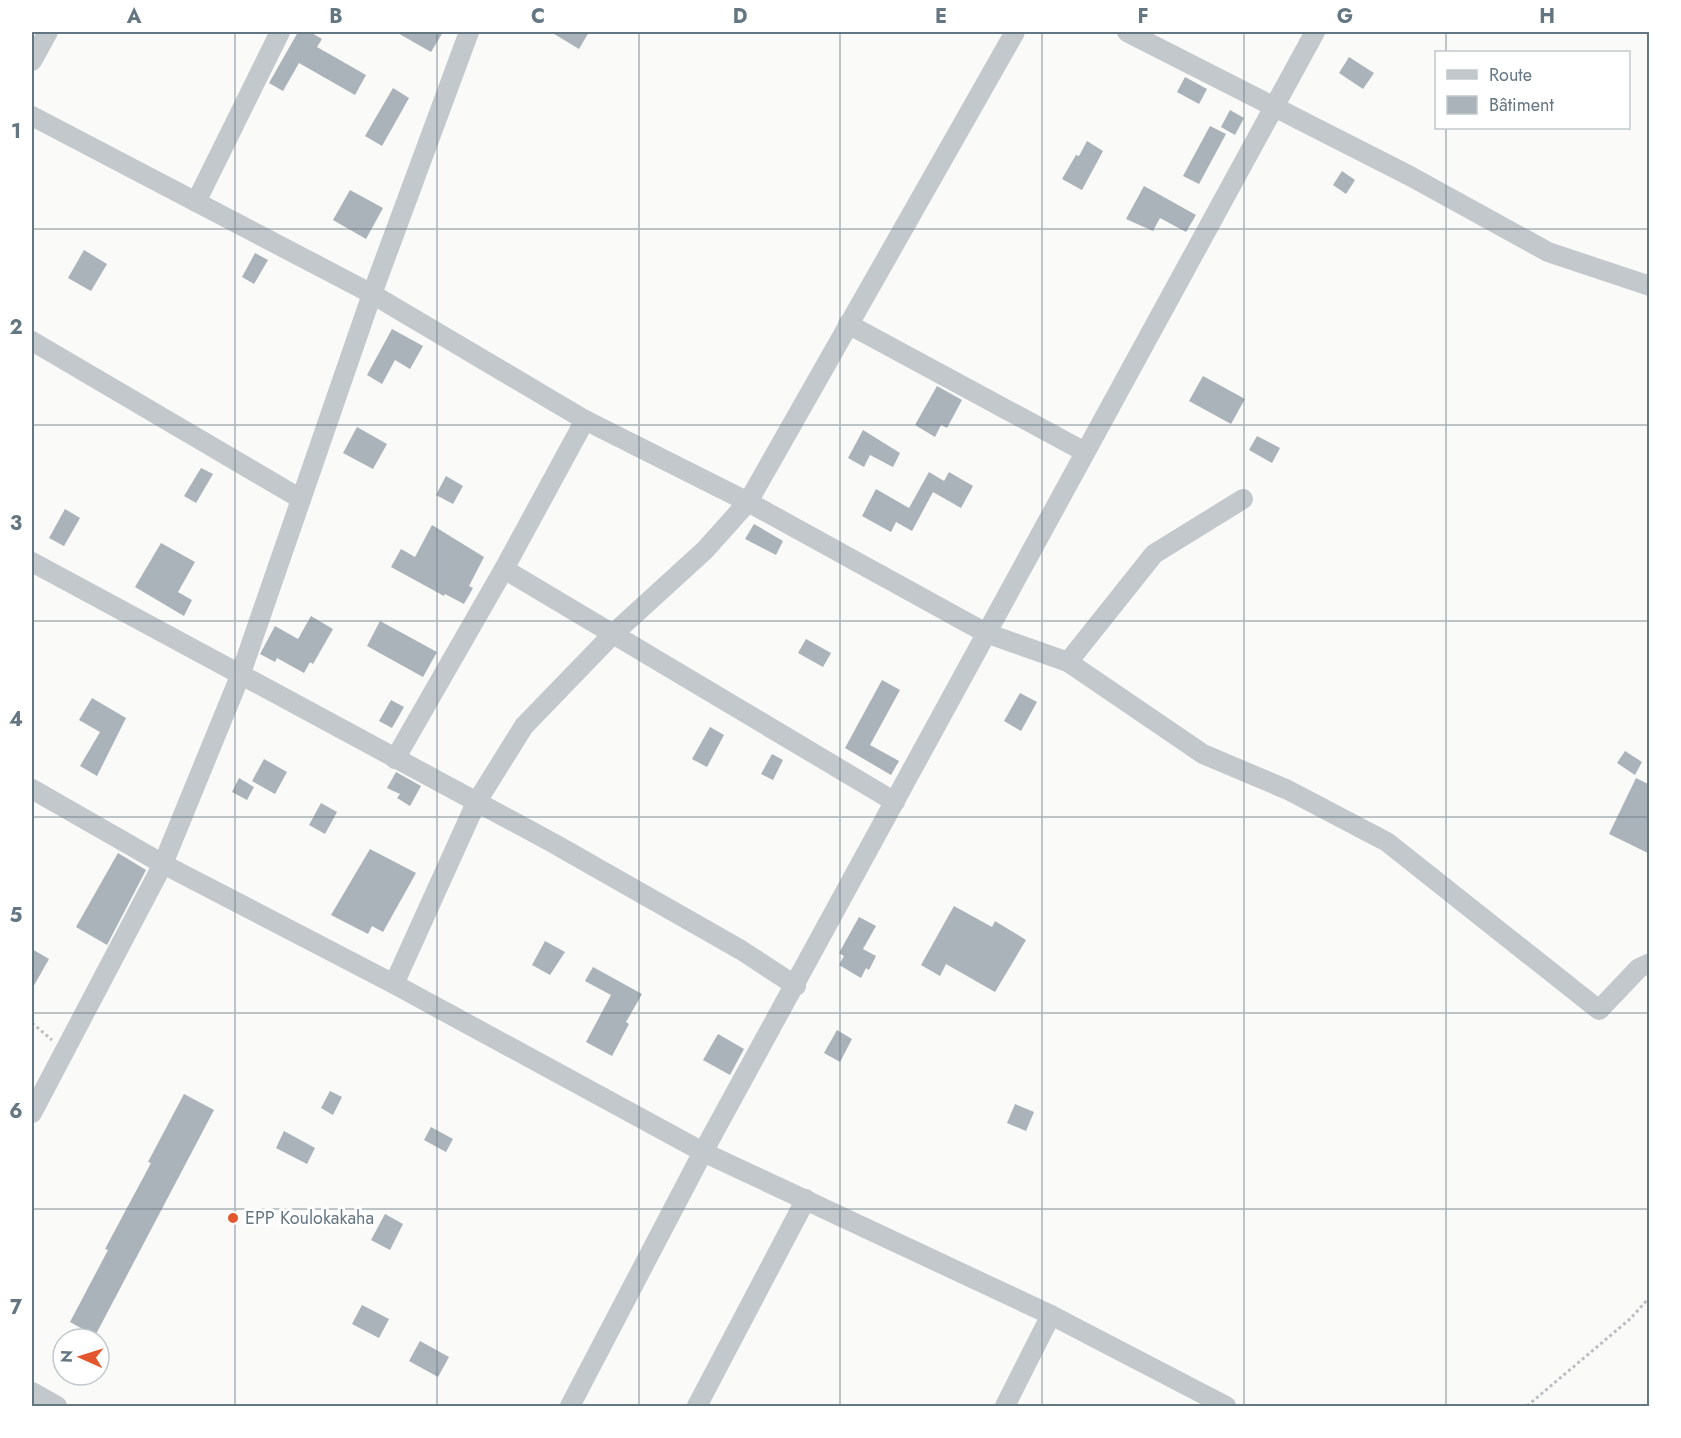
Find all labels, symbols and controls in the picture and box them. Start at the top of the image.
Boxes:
text: A [126,2,142,31]
text: B [329,2,343,31]
text: C [531,2,545,31]
text: D [733,2,747,31]
text: E [935,2,947,31]
text: F [1137,2,1149,31]
text: G [1337,2,1353,31]
text: H [1539,2,1555,31]
legend [1435,51,1630,129]
text: Route [1489,62,1532,88]
text: Bâtiment [1489,92,1555,118]
text: 1 [11,117,21,146]
text: 2 [9,313,23,342]
text: 3 [10,509,22,538]
text: 4 [9,705,23,734]
text: 5 [10,901,23,930]
text: 6 [9,1097,23,1126]
place label: EPP Koulokakaha [245,1205,374,1231]
marker: EPP Koulokakaha [226,1211,240,1225]
text: 7 [10,1293,23,1322]
north arrow [51,1327,111,1387]
text: N [55,1349,78,1363]

